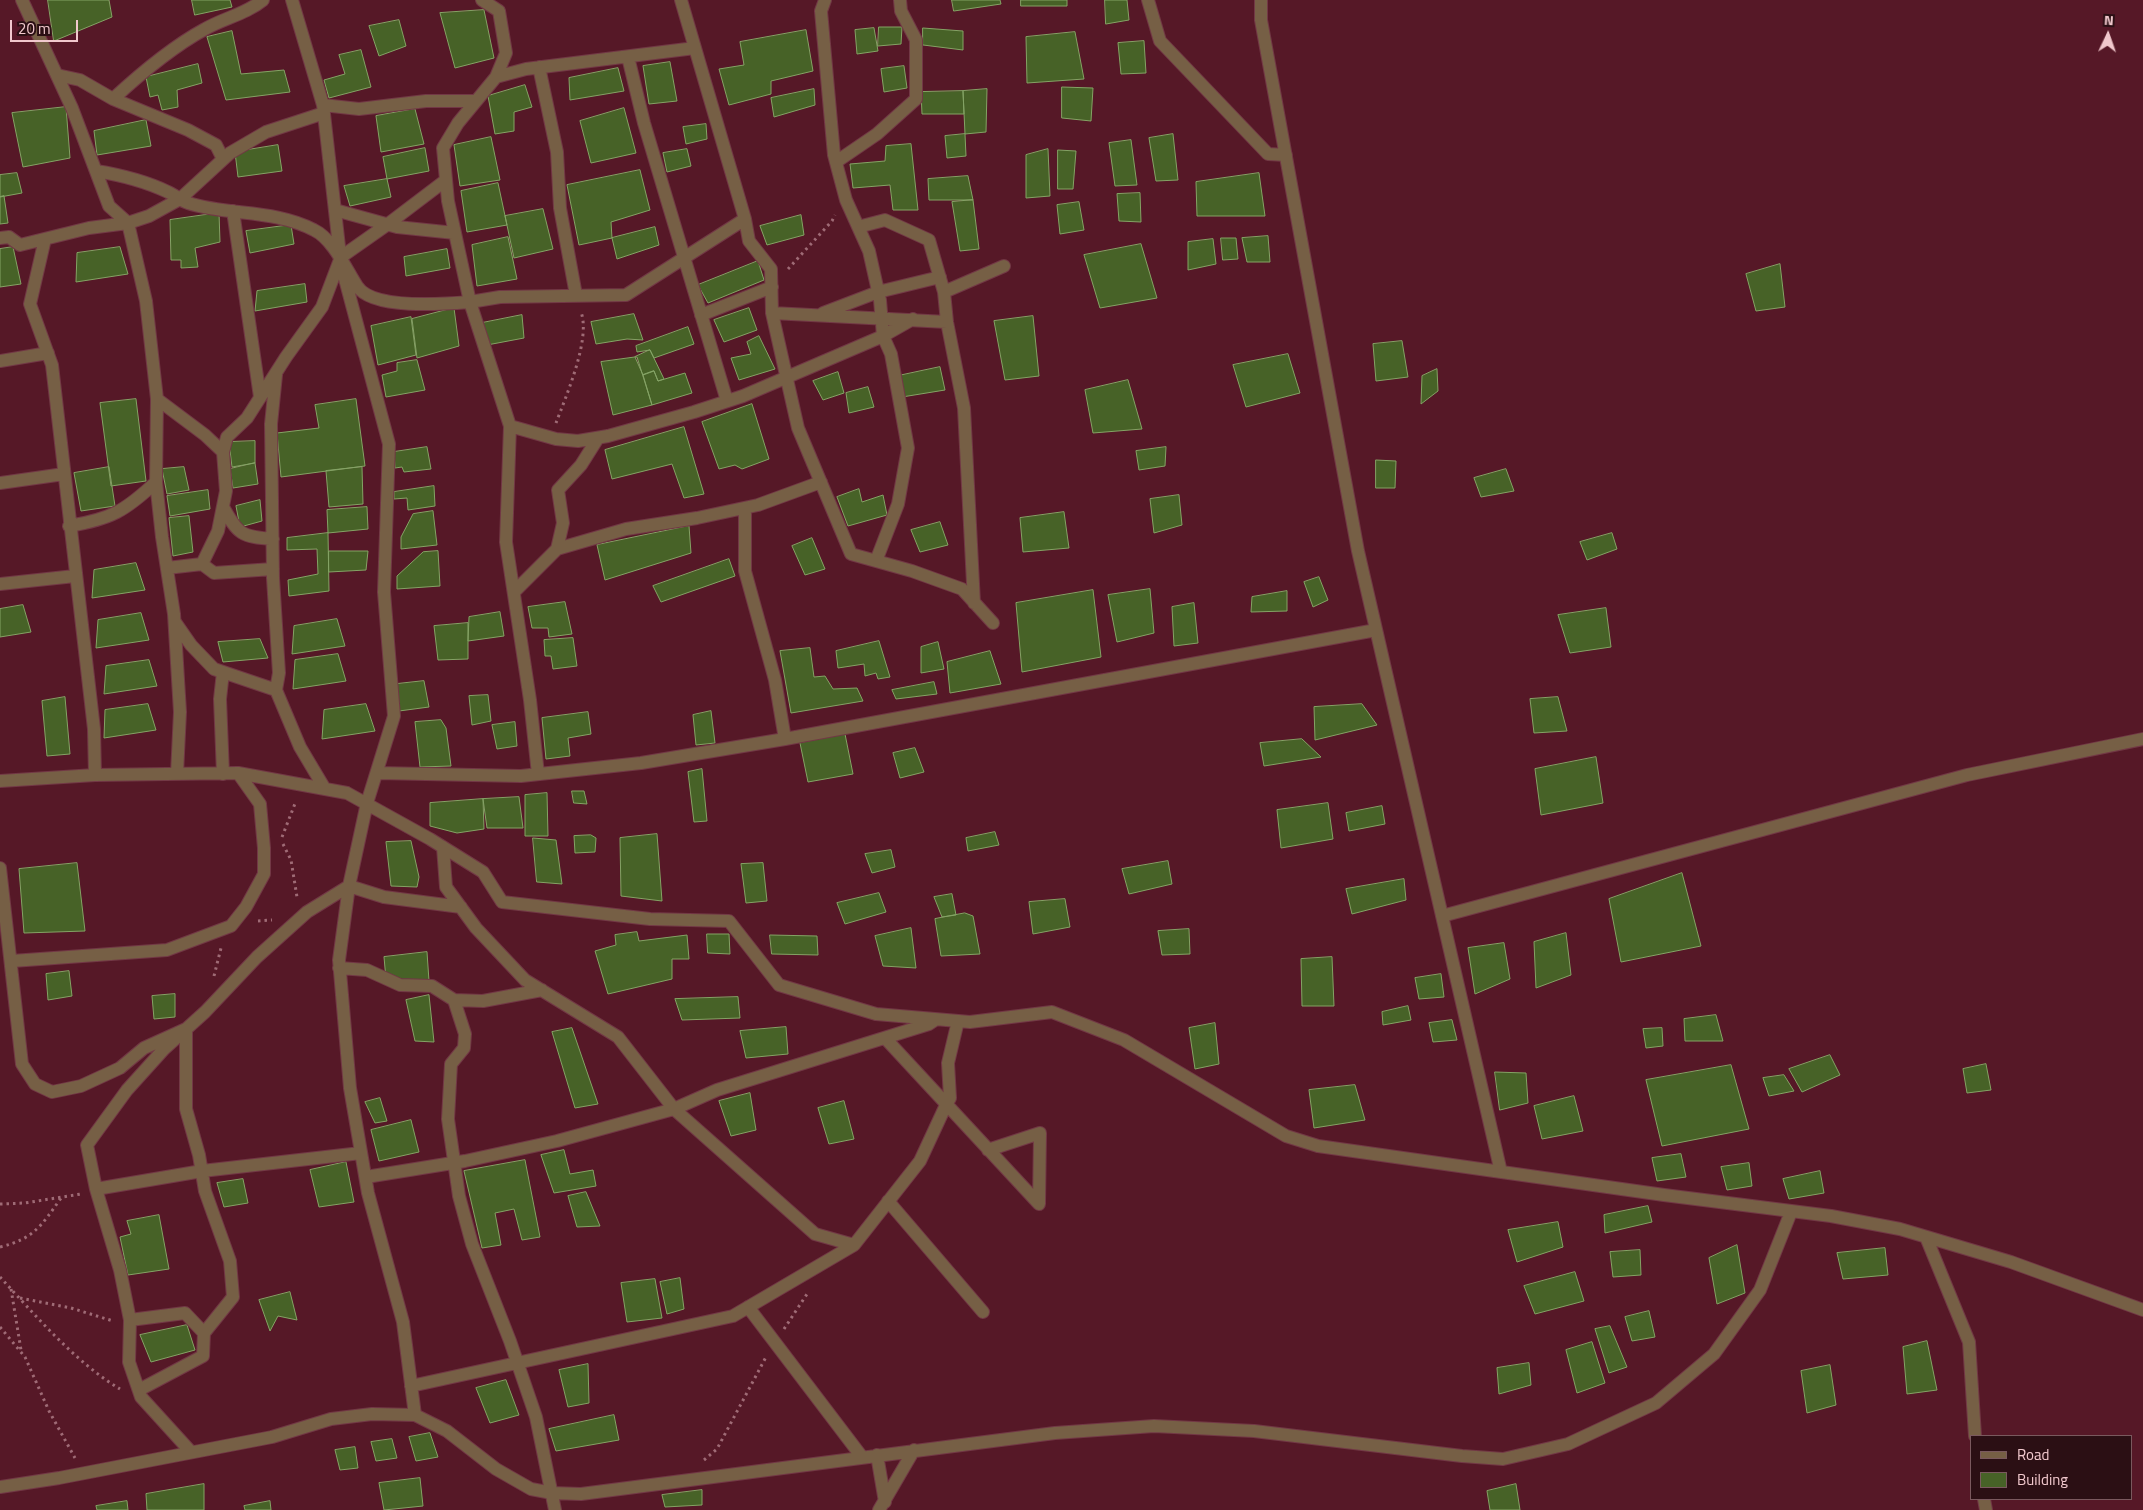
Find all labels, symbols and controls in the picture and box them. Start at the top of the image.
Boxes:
text: N [2103,9,2114,30]
scale bar [12,10,80,42]
north arrow [2083,10,2133,60]
text: 20 m [18,17,51,40]
legend [1970,1435,2133,1500]
text: Road [2017,1443,2049,1466]
text: Building [2017,1468,2068,1491]

